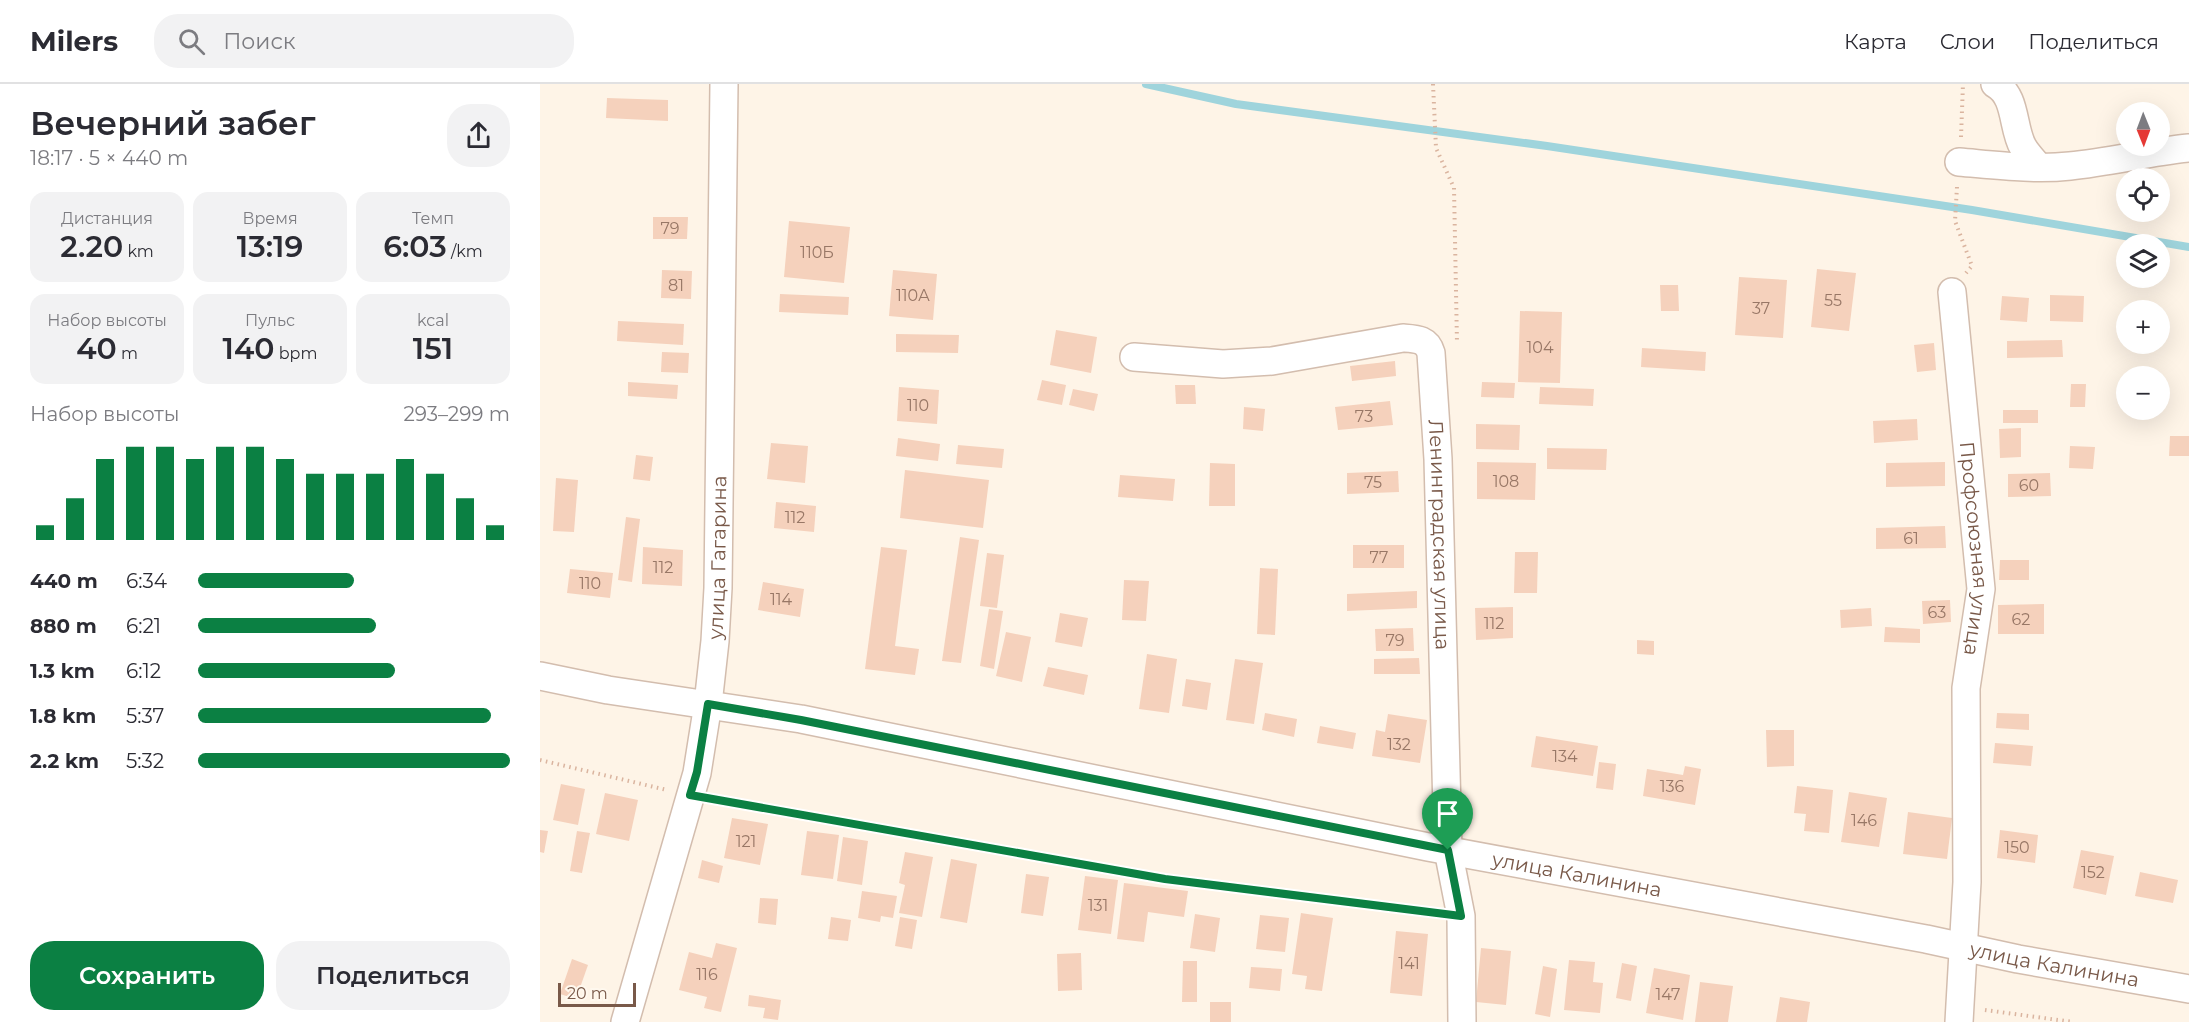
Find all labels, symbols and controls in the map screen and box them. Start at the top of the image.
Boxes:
search box [154,14,574,68]
text: Milers [30,24,118,58]
icon: search [175,25,208,58]
text: Поиск [223,28,296,55]
text: Карта [1844,29,1907,54]
text: Слои [1940,29,1995,54]
text: Поделиться [2028,29,2159,54]
north arrow [2116,102,2170,156]
map controls [2116,102,2170,420]
text: Вечерний забег [30,103,316,143]
button: share [447,104,510,167]
text: 18:17 · 5 × 440 m [30,146,188,170]
button: locate [2116,168,2170,222]
text: Дистанция [61,209,153,228]
text: Время [242,209,298,228]
text: Темп [412,209,454,228]
house number: 79 [660,219,680,238]
text: 2.20 [60,228,123,265]
text: 13:19 [237,228,303,265]
text: 6:03 [383,228,447,265]
button: layers [2116,234,2170,288]
text: km [123,242,154,261]
text: /km [447,242,483,261]
house number: 110Б [800,243,834,262]
house number: 81 [668,276,684,295]
house number: 110А [896,286,930,305]
house number: 55 [1824,291,1842,310]
house number: 37 [1752,299,1770,318]
button: + [2116,300,2170,354]
text: Набор высоты [47,311,167,330]
text: Пульс [245,311,295,330]
text: kcal [417,311,449,330]
text: 40 [76,330,117,367]
text: 140 [223,330,275,367]
text: 151 [413,330,453,367]
house number: 104 [1527,338,1554,357]
text: m [117,344,138,363]
text: bpm [275,344,317,363]
button: − [2116,366,2170,420]
house number: 110 [907,396,929,415]
text: Набор высоты [30,402,179,426]
text: 293–299 m [403,402,510,426]
house number: 73 [1355,407,1373,426]
street label: Ленинградская улица [1423,419,1455,650]
street label: Профсоюзная улица [1955,440,1993,657]
house number: 108 [1493,472,1519,491]
house number: 75 [1364,473,1382,492]
street label: улица Гагарина [703,475,731,641]
house number: 60 [2019,476,2039,495]
house number: 112 [785,508,805,527]
house number: 61 [1903,529,1919,548]
house number: 77 [1370,548,1388,567]
house number: 112 [653,558,673,577]
text: 440 m [30,569,98,593]
text: 6:34 [126,569,167,593]
house number: 110 [579,574,601,593]
house number: 114 [770,590,792,609]
house number: 63 [1928,603,1946,622]
house number: 62 [2012,610,2030,629]
text: 880 m [30,614,97,638]
text: 6:21 [126,614,161,638]
house number: 112 [1484,614,1504,633]
house number: 79 [1385,631,1405,650]
text: 1.3 km [30,659,95,683]
text: 6:12 [126,659,161,683]
text: 1.8 km [30,704,96,728]
text: 5:37 [126,704,164,728]
house number: 132 [1387,735,1411,754]
house number: 134 [1552,747,1578,766]
text: 2.2 km [30,749,99,773]
text: 5:32 [126,749,164,773]
house number: 136 [1660,777,1685,796]
pin [1422,788,1473,850]
icon: arrive [1431,797,1464,830]
house number: 146 [1851,811,1877,830]
house number: 121 [736,832,756,851]
house number: 150 [2004,838,2030,857]
street label: улица Калинина [1489,847,1664,902]
house number: 152 [2081,863,2105,882]
house number: 131 [1088,896,1108,915]
street label: улица Калинина [1967,937,2141,992]
button: Сохранить [30,941,264,1010]
button: Поделиться [276,941,510,1010]
house number: 141 [1398,954,1420,973]
house number: 116 [696,965,718,984]
scale bar [558,980,636,1008]
text: 20 m [567,984,608,1003]
house number: 147 [1656,985,1680,1004]

